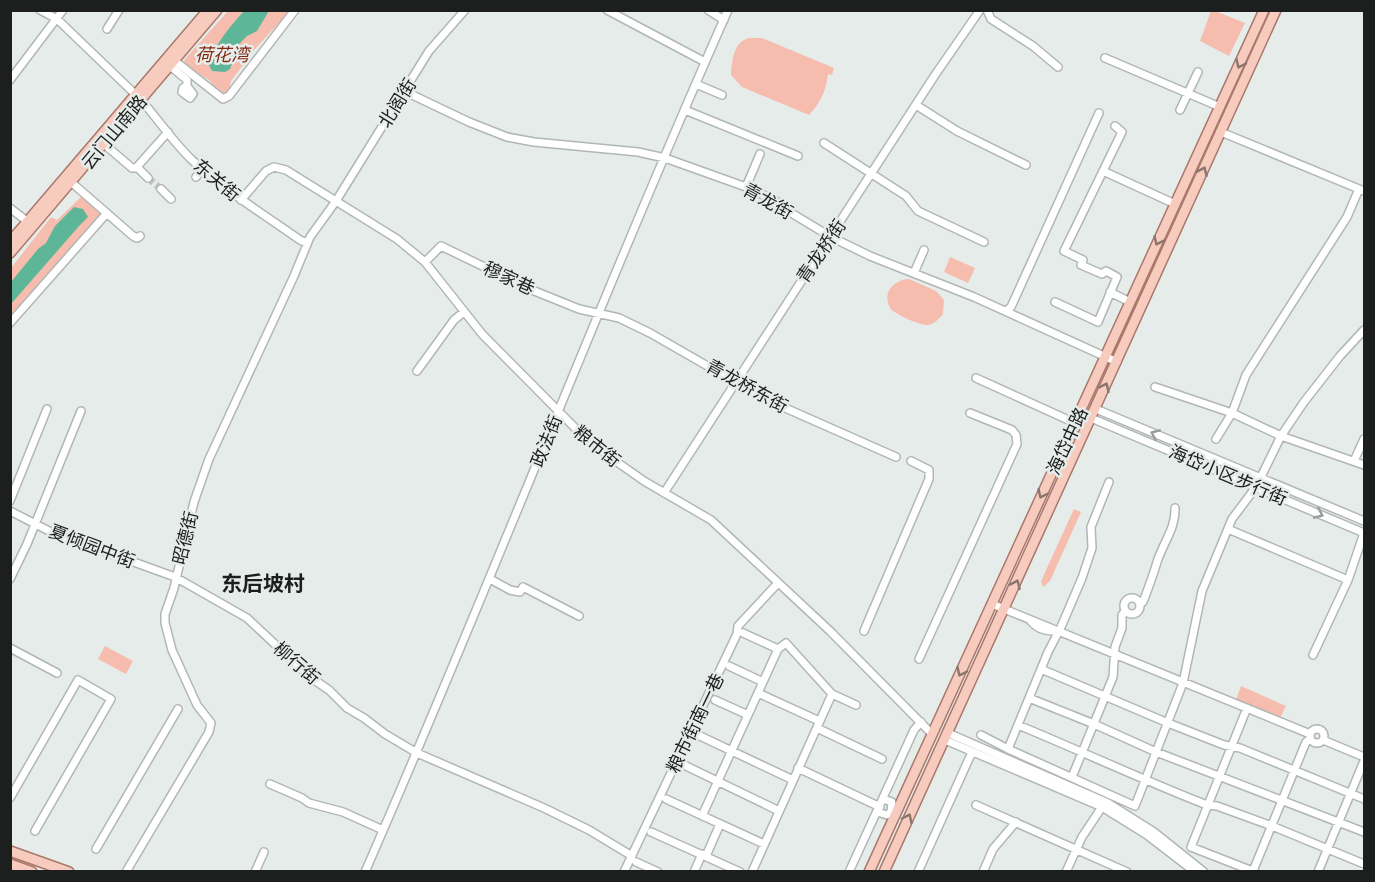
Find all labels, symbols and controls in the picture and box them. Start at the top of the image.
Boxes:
park label: 荷花湾 [195,42,252,67]
one-way arrow [1235,57,1247,68]
street label: 北阁街 [372,73,422,133]
street label: 云门山南路 [75,89,153,175]
street label: 东关街 [188,153,246,207]
one-way arrow [1196,167,1208,178]
street label: 青龙街 [738,177,798,225]
street label: 青龙桥街 [791,214,851,288]
one-way arrow [1154,234,1166,245]
street label: 穆家巷 [479,255,539,301]
street label: 青龙桥东街 [702,353,792,419]
one-way arrow [1098,383,1110,394]
street label: 海岱中路 [1040,403,1094,479]
street label: 政法街 [524,411,568,471]
street label: 粮市街 [568,419,626,473]
one-way arrow [1151,429,1162,441]
street label: 海岱小区步行街 [1165,439,1291,511]
one-way arrow [1038,488,1050,499]
one-way arrow [1313,507,1324,519]
street label: 昭德街 [166,509,204,567]
street label: 夏倾园中街 [46,518,138,574]
district label: 东后坡村 [221,569,305,598]
one-way arrow [1008,579,1020,590]
street label: 柳行街 [268,636,326,690]
one-way arrow [956,665,968,676]
street label: 粮市街南一巷 [660,669,730,777]
one-way arrow [901,814,913,825]

